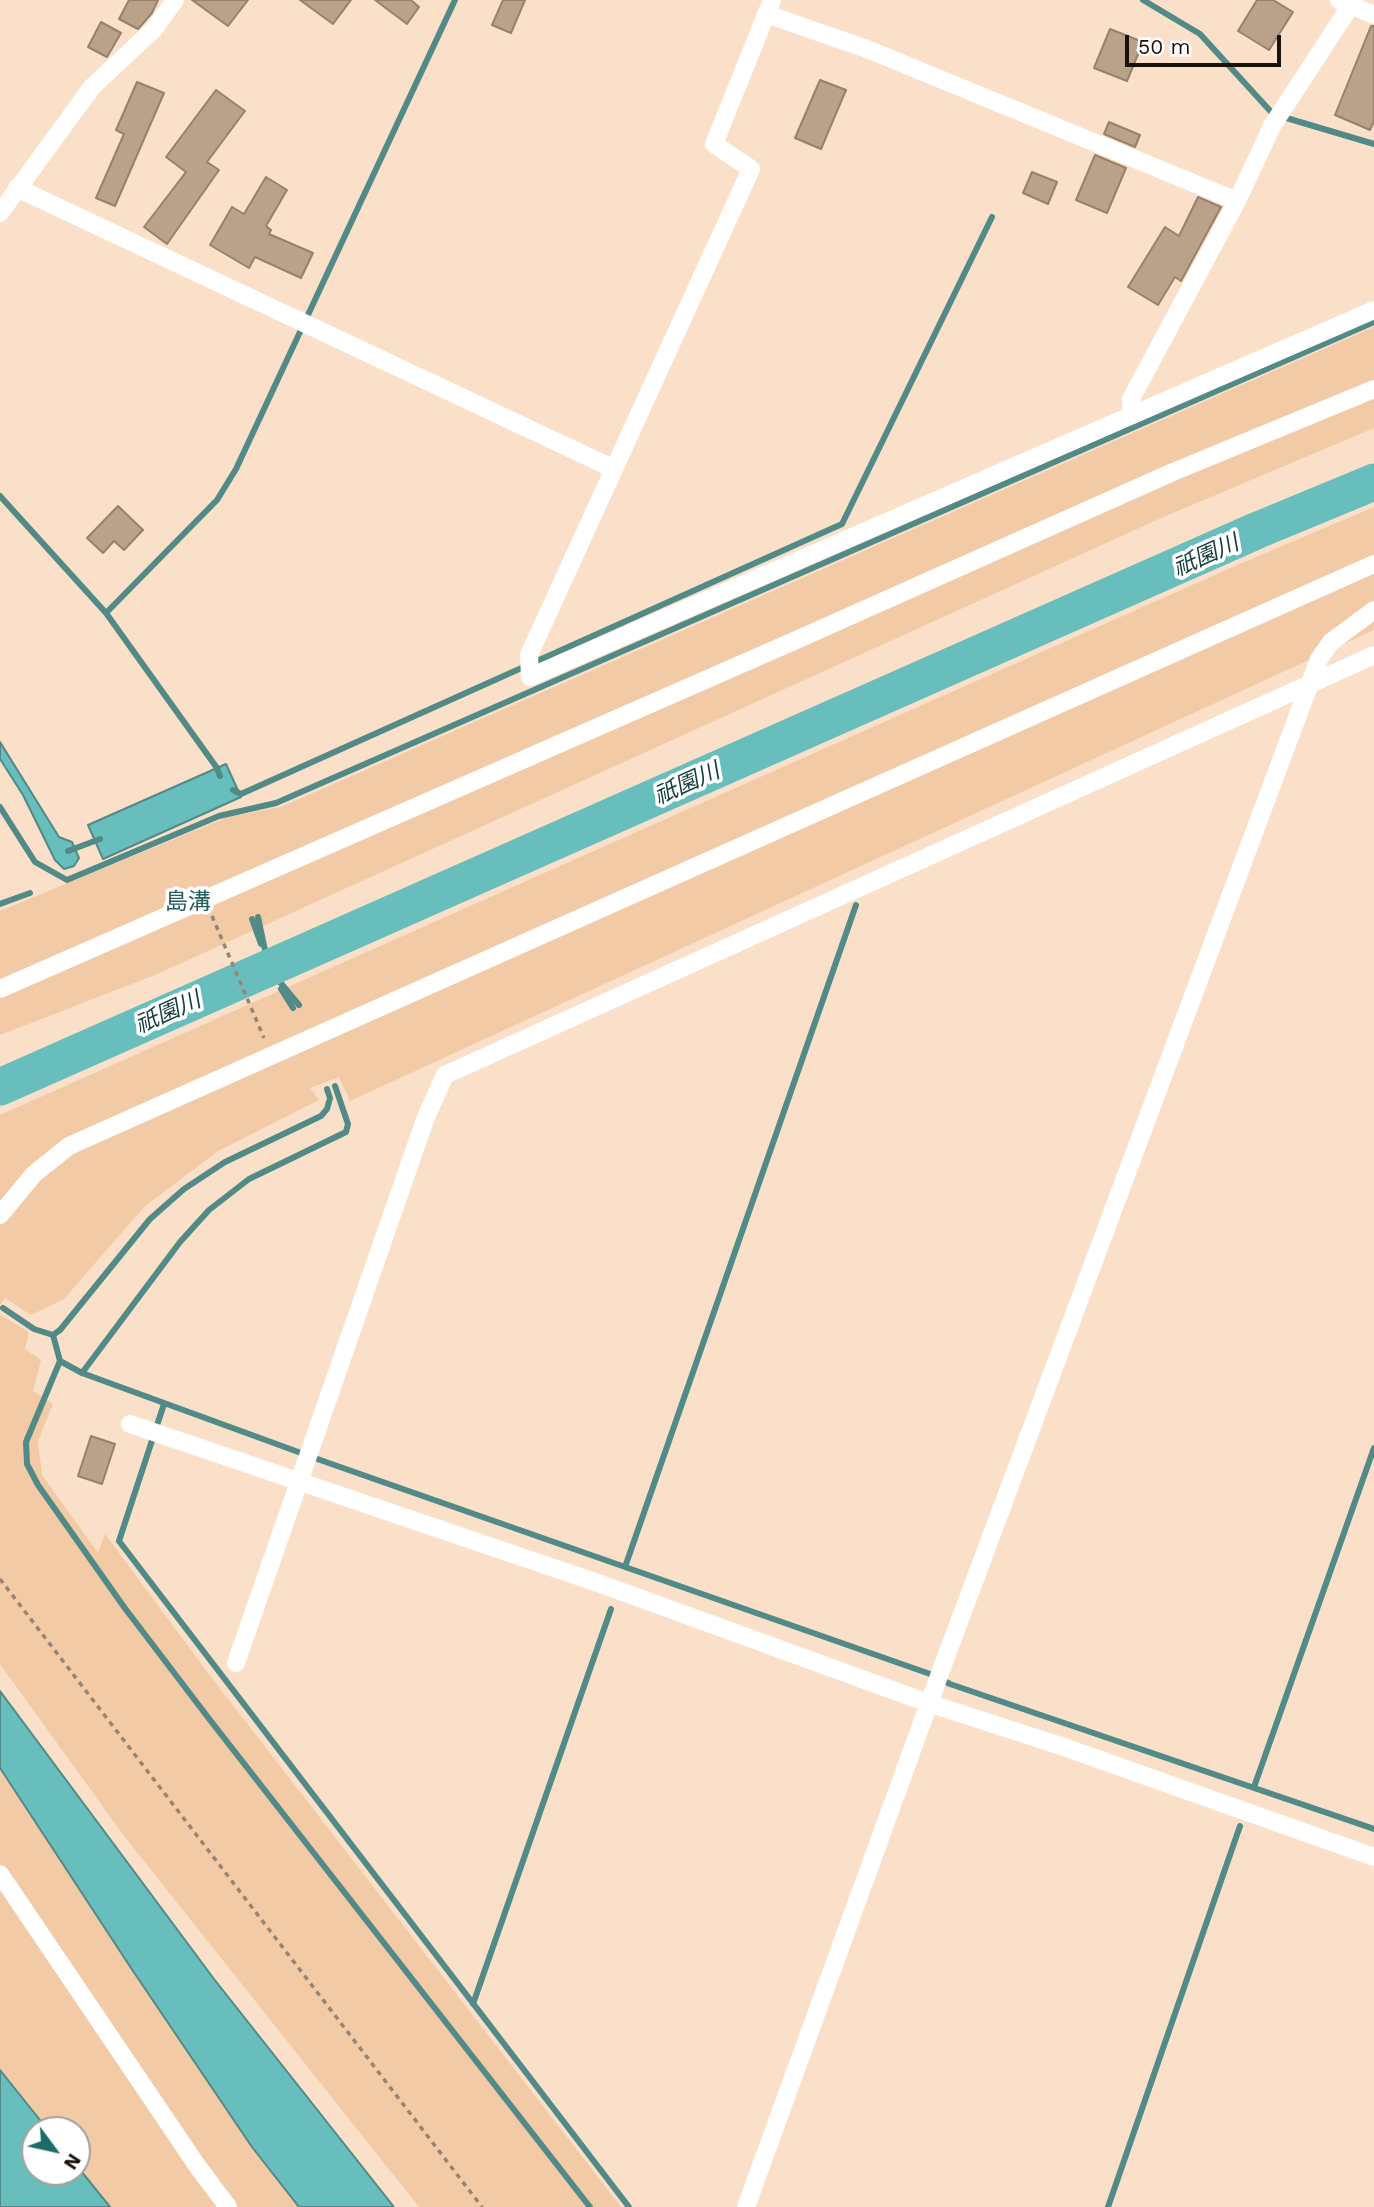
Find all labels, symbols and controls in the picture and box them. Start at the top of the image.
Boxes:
scale bar [1129,21,1285,65]
text: 50 m [1138,34,1190,59]
water label: 祇園川 [1169,529,1243,583]
water label: 祇園川 [650,757,724,811]
district label: 島溝 [165,888,211,916]
water label: 祇園川 [131,986,205,1040]
north arrow [21,2116,91,2186]
text: N [59,2149,86,2174]

